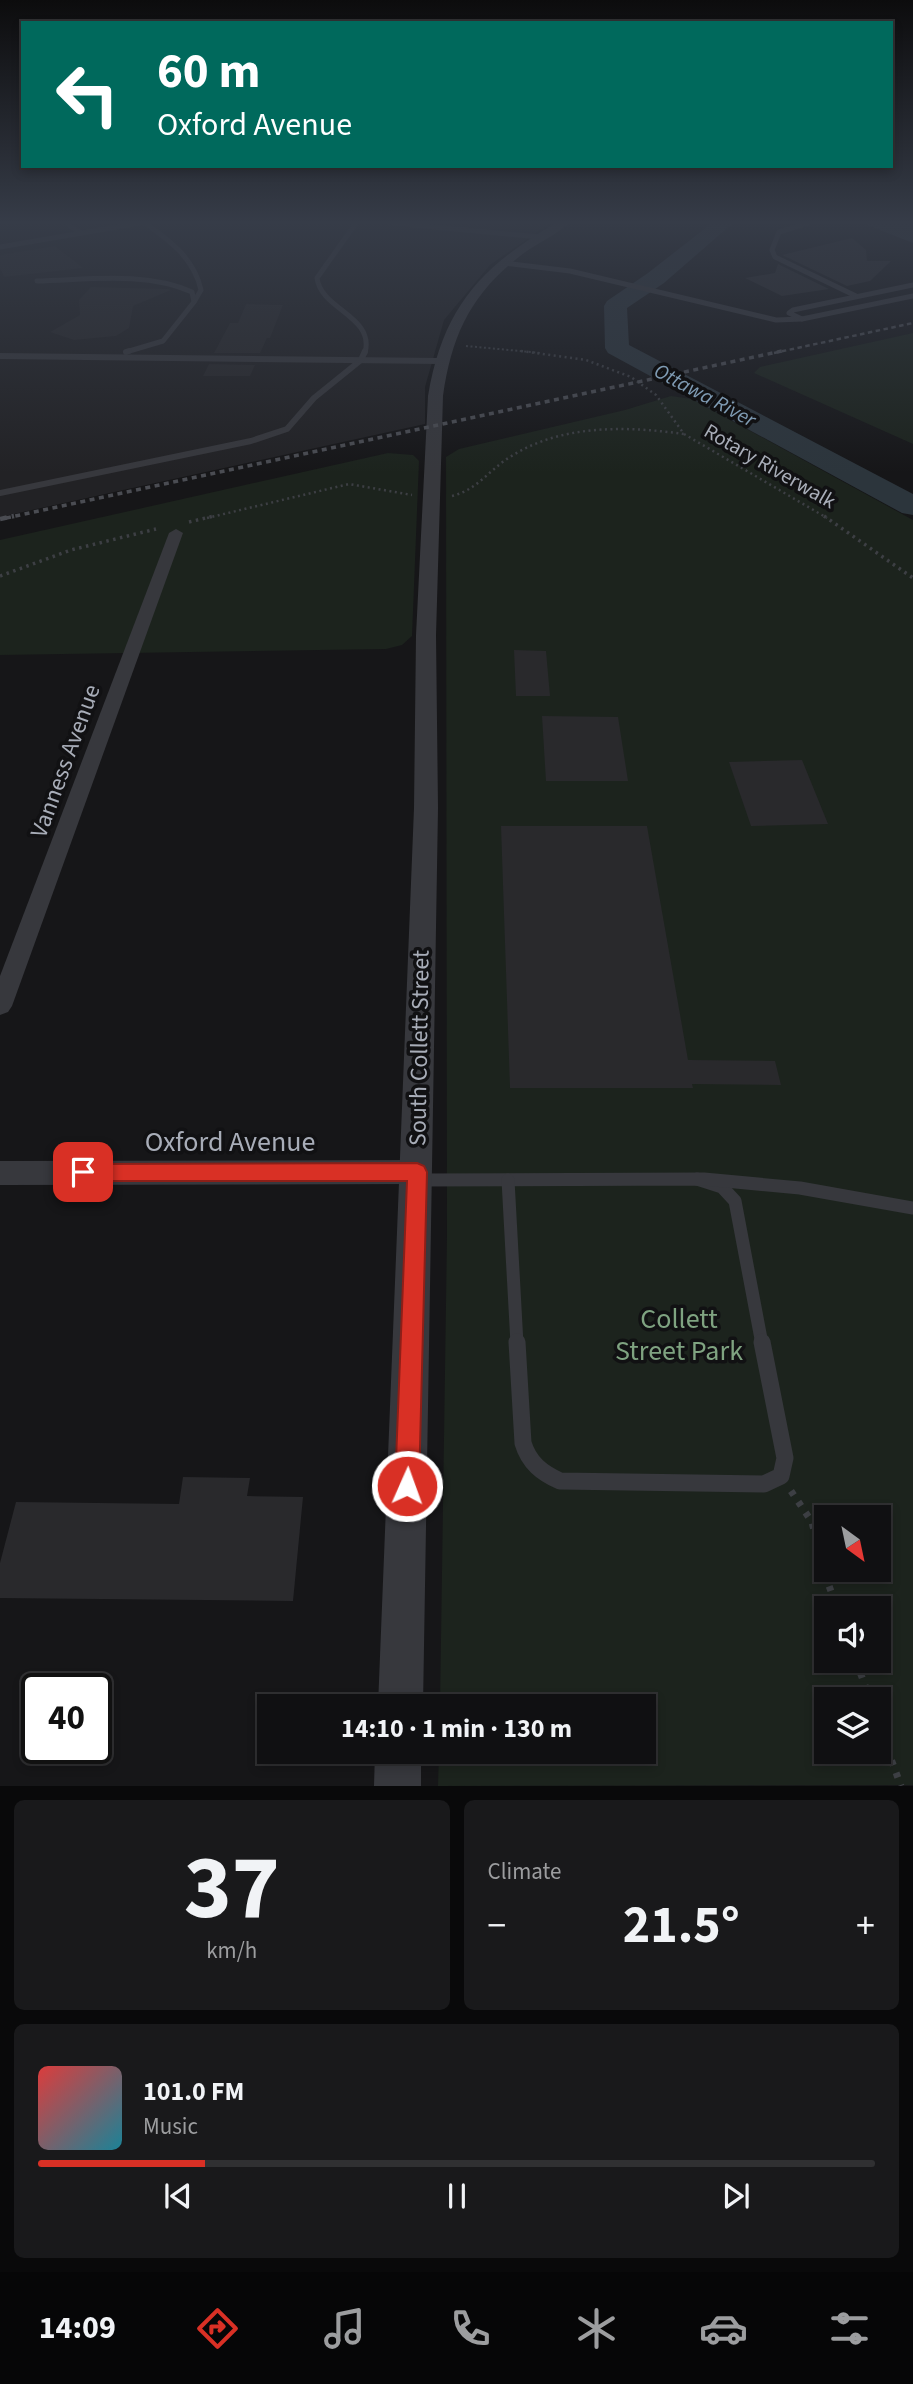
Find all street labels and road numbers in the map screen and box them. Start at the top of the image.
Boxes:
street label: Rotary Riverwalk [698,416,842,516]
street label: Vanness Avenue [21,680,109,843]
street label: South Collett Street [400,950,439,1146]
street label: Oxford Avenue [145,1122,315,1162]

